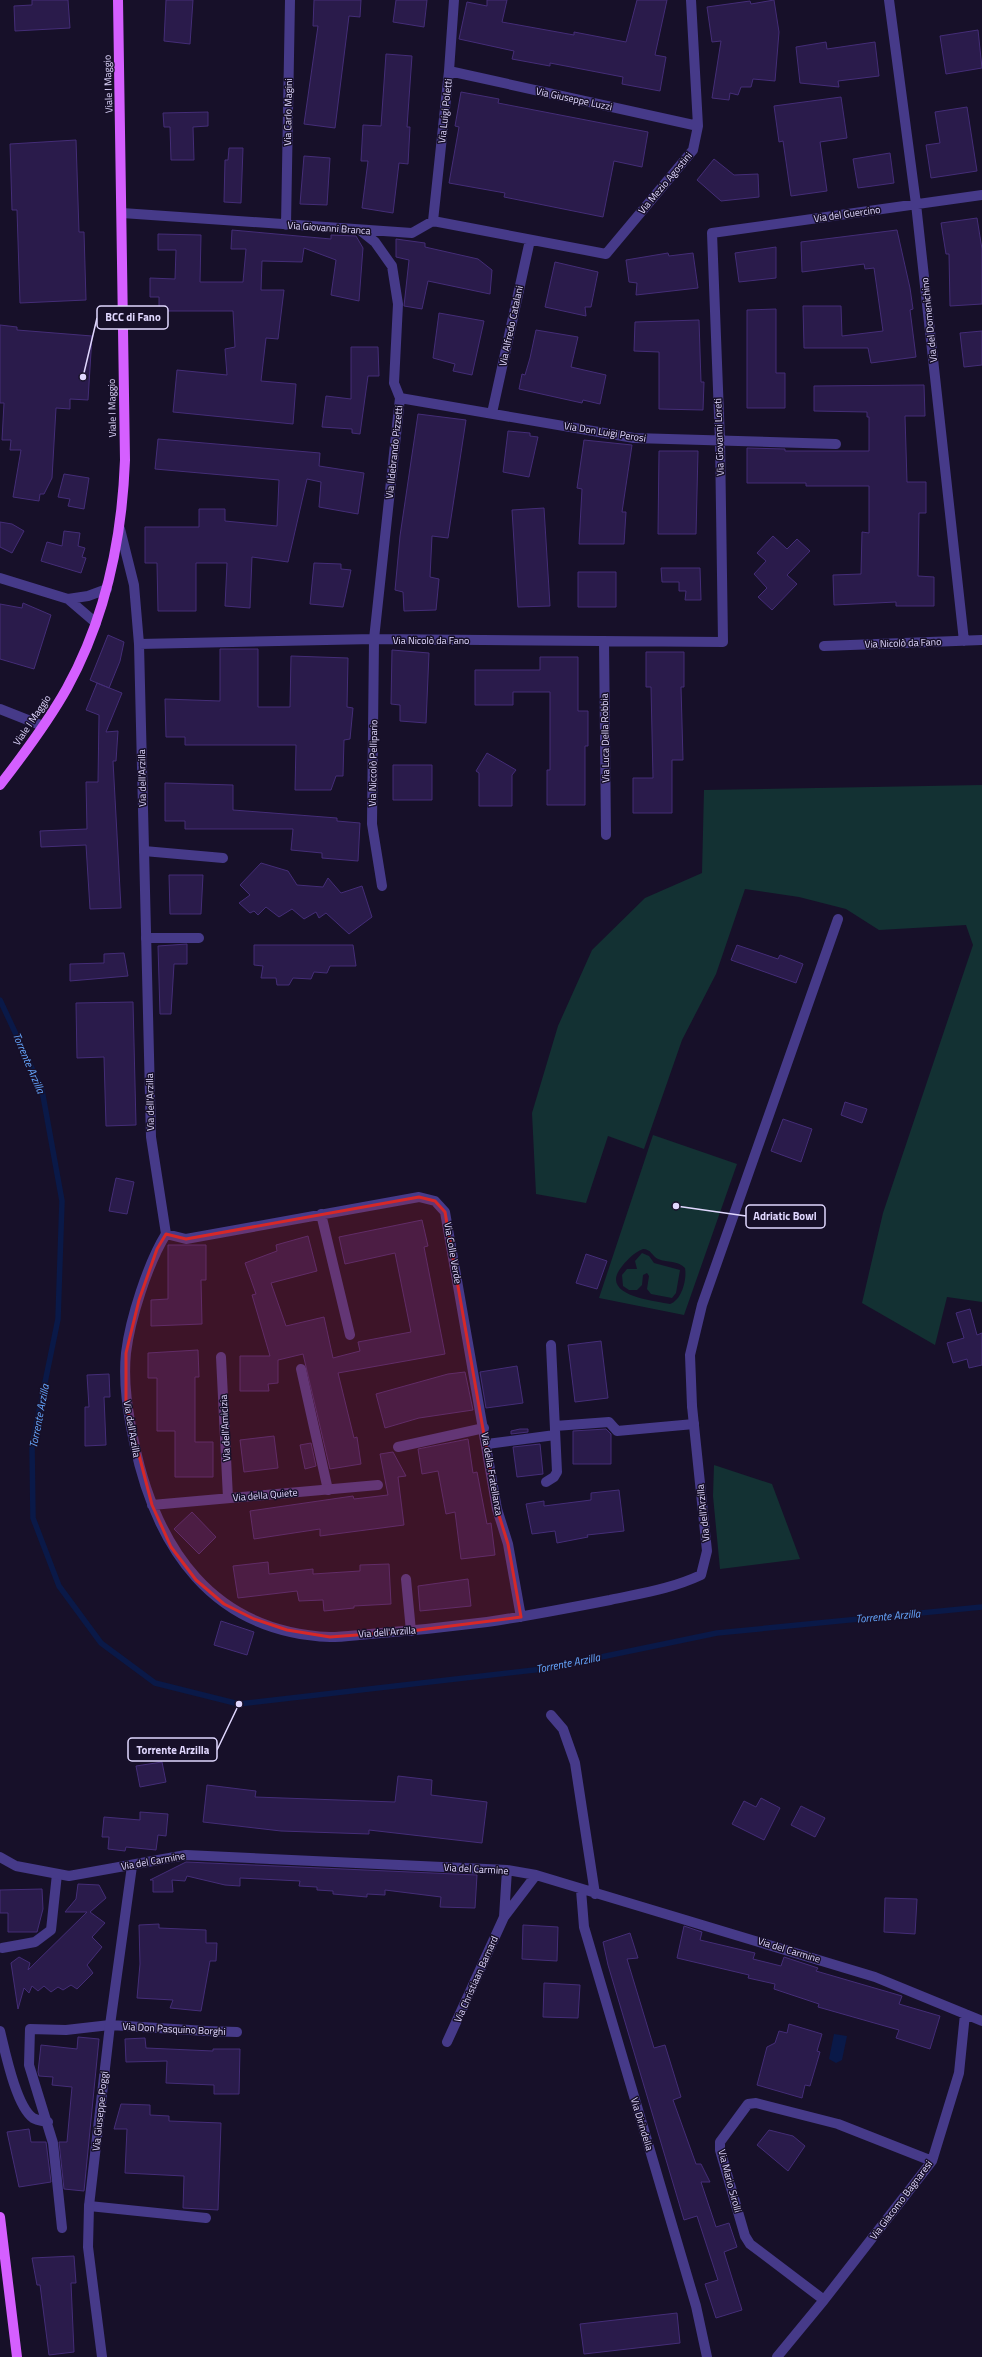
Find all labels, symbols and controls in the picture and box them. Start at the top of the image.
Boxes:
street label: Viale I Maggio [99,55,117,113]
street label: Via Carlo Magini [280,78,296,146]
street label: Via Luigi Poletti [434,78,456,144]
street label: Via Giuseppe Luzzi [534,84,614,114]
street label: Via Mezio Agostini [634,149,696,217]
street label: Via del Guercino [813,202,881,226]
street label: Via Giovanni Branca [287,218,371,238]
street label: Via del Domenichino [917,277,941,363]
street label: Via Alfredo Catalani [495,284,527,368]
callout: BCC di Fano [97,306,168,329]
text: BCC di Fano [105,309,161,325]
street label: Viale I Maggio [104,379,120,437]
street label: Via Giovanni Loreti [710,398,728,476]
street label: Via Ildebrando Pizzetti [382,405,406,499]
street label: Via Don Luigi Perosi [563,418,647,446]
street label: Via Nicolò da Fano [393,633,469,648]
street label: Via Nicolò da Fano [864,634,942,652]
street label: Viale I Maggio [9,692,55,748]
street label: Via Luca Della Robbia [597,693,613,783]
street label: Via Niccolò Pellipario [365,719,381,807]
street label: Via dell'Arzilla [134,749,150,807]
water label: Torrente Arzilla [9,1030,49,1096]
street label: Via dell'Arzilla [142,1073,158,1131]
callout: Adriatic Bowl [746,1205,825,1228]
text: Adriatic Bowl [753,1208,817,1224]
street label: Via Colle Verde [440,1221,466,1285]
water label: Torrente Arzilla [25,1382,53,1449]
street label: Via dell'Amicizia [216,1394,234,1462]
street label: Via dell'Arzilla [120,1399,144,1459]
street label: Via della Fratellanza [477,1431,507,1517]
street label: Via dell'Arzilla [693,1484,713,1542]
street label: Via della Quiete [232,1485,298,1505]
water label: Torrente Arzilla [855,1605,921,1627]
street label: Via dell'Arzilla [358,1623,416,1641]
water label: Torrente Arzilla [535,1649,602,1677]
callout: Torrente Arzilla [128,1738,217,1761]
text: Torrente Arzilla [137,1742,210,1758]
street label: Via del Carmine [120,1848,186,1874]
street label: Via del Carmine [443,1860,509,1878]
street label: Via Christiaan Barnard [450,1933,502,2025]
street label: Via del Carmine [756,1933,822,1967]
street label: Via Don Pasquino Borghi [122,2019,226,2039]
street label: Via Giuseppe Poggi [88,2070,112,2152]
street label: Via Dirindella [627,2096,657,2152]
street label: Via Mario Sirolli [714,2148,746,2214]
street label: Via Giacomo Bagnaresi [866,2157,936,2243]

